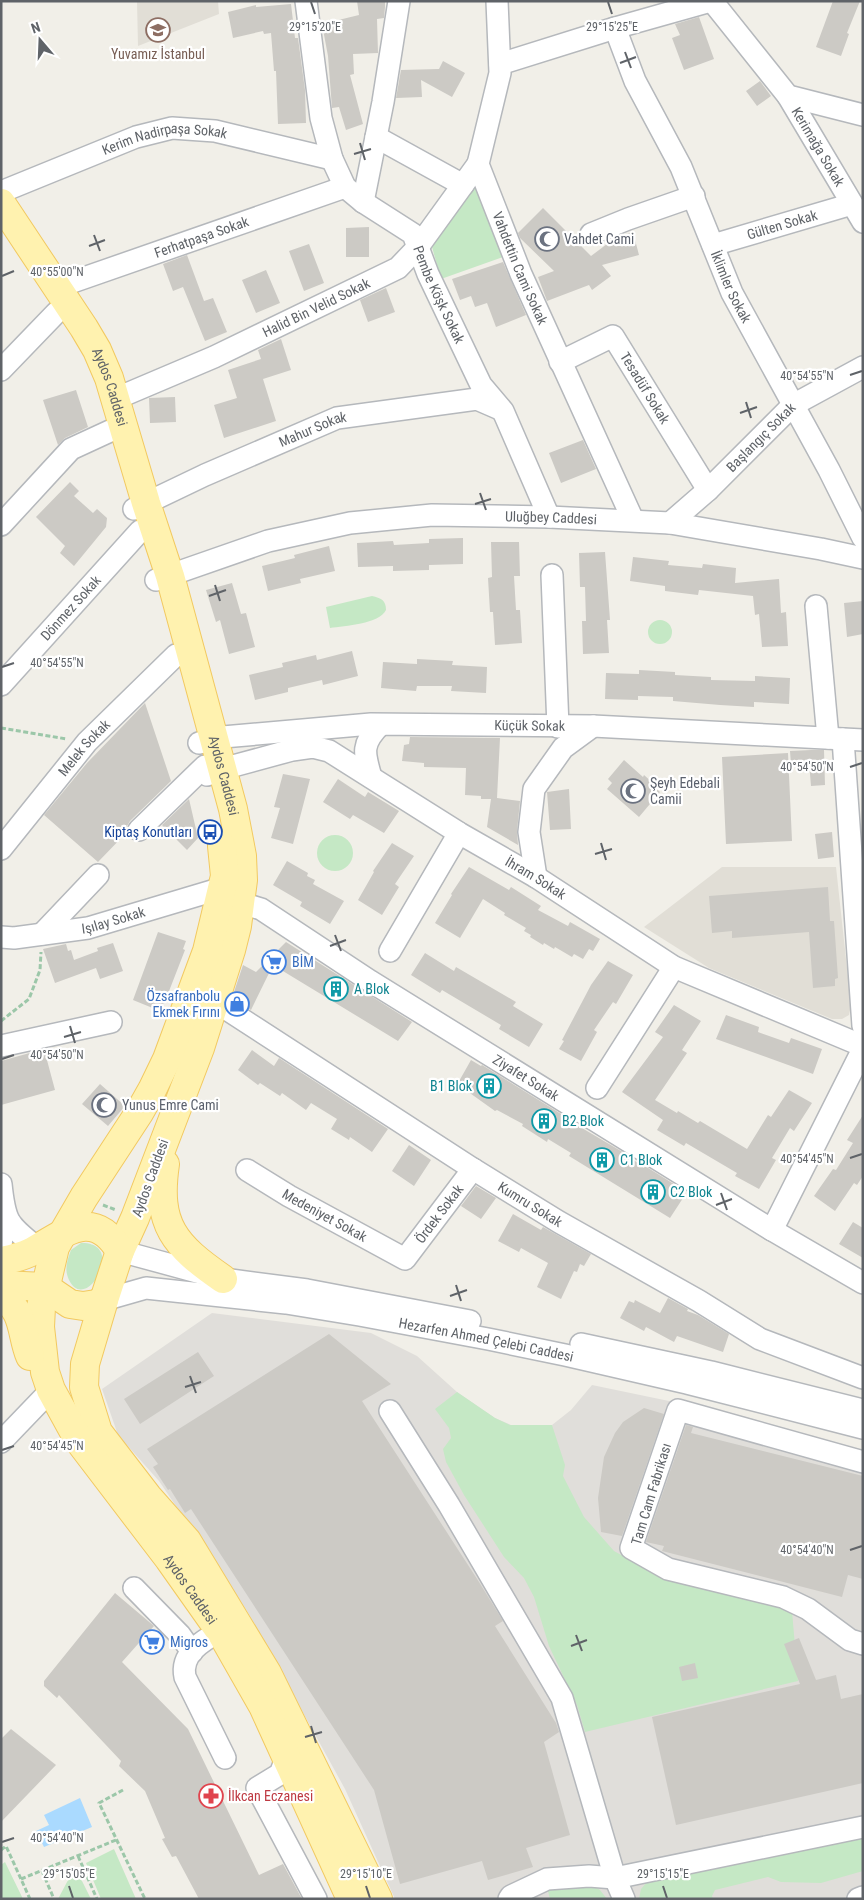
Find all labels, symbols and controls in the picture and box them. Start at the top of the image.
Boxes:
north arrow [15,15,65,65]
school or university icon: Yuvamız İstanbul [145,17,171,43]
text: N [29,19,42,37]
text: 29°15'20"E [289,20,341,34]
text: 29°15'25"E [586,20,638,34]
place label: Yuvamız İstanbul [111,46,205,62]
street label: Kerimağa Sokak [788,104,848,190]
street label: Kerim Nadirpaşa Sokak [100,120,230,158]
street label: Gülten Sokak [745,206,820,243]
street label: Vahdettin Cami Sokak [489,209,551,328]
street label: Ferhatpaşa Sokak [152,213,251,261]
mosque icon: Vahdet Cami [534,226,560,252]
place label: Vahdet Cami [564,231,634,247]
street label: Pembe Köşk Sokak [410,244,468,347]
street label: İklimler Sokak [708,248,755,326]
text: 40°55'00"N [30,265,84,279]
street label: Halid Bin Velid Sokak [260,275,373,340]
street label: Aydos Caddesi [89,345,131,428]
street label: Tesadüf Sokak [617,349,674,427]
text: 40°54'55"N [780,369,834,383]
street label: Başlangıç Sokak [723,399,799,475]
street label: Mahur Sokak [276,409,348,450]
street label: Uluğbey Caddesi [505,508,597,527]
street label: Dönmez Sokak [37,572,105,644]
text: 40°54'55"N [30,656,84,670]
street label: Melek Sokak [55,716,114,779]
street label: Küçük Sokak [494,717,566,734]
street label: Aydos Caddesi [206,734,242,817]
text: 40°54'50"N [780,760,834,774]
place label: Şeyh Edebali Camii [650,775,720,807]
mosque icon: Şeyh Edebali Camii [620,778,646,804]
bus stop icon: Kiptaş Konutları [197,819,223,845]
place label: Kiptaş Konutları [104,824,192,840]
street label: İhram Sokak [503,853,570,903]
street label: Işılay Sokak [80,903,148,937]
supermarket icon: BİM [261,949,287,975]
place label: BİM [292,954,314,970]
building icon: A Blok [323,976,349,1002]
place label: A Blok [354,981,390,997]
place label: Özsafranbolu Ekmek Fırını [147,988,220,1020]
shop icon: Özsafranbolu Ekmek Fırını [224,991,250,1017]
text: 40°54'50"N [30,1048,84,1062]
street label: Ziyafet Sokak [490,1051,563,1104]
building icon: B1 Blok [476,1073,502,1099]
place label: B1 Blok [430,1078,473,1094]
mosque icon: Yunus Emre Cami [91,1092,117,1118]
place label: Yunus Emre Cami [122,1097,219,1113]
building icon: B2 Blok [531,1108,557,1134]
place label: B2 Blok [562,1113,605,1129]
street label: Aydos Caddesi [129,1137,171,1219]
building icon: C1 Blok [589,1147,615,1173]
place label: C1 Blok [620,1152,663,1168]
text: 40°54'45"N [780,1152,834,1166]
street label: Kumru Sokak [495,1178,566,1231]
building icon: C2 Blok [640,1179,666,1205]
street label: Ördek Sokak [412,1181,467,1246]
place label: C2 Blok [670,1184,713,1200]
street label: Medeniyet Sokak [279,1186,370,1245]
street label: Hezarfen Ahmed Çelebi Caddesi [397,1315,575,1365]
text: 40°54'45"N [30,1439,84,1453]
street label: Tam Cam Fabrikası [628,1441,674,1547]
text: 40°54'40"N [780,1543,834,1557]
street label: Aydos Caddesi [160,1551,221,1627]
supermarket icon: Migros [139,1629,165,1655]
place label: Migros [170,1634,208,1650]
pharmacy icon: İlkcan Eczanesi [198,1783,224,1809]
place label: İlkcan Eczanesi [228,1788,313,1804]
text: 40°54'40"N [30,1831,84,1845]
text: 29°15'05"E [43,1867,95,1881]
text: 29°15'10"E [340,1867,392,1881]
text: 29°15'15"E [637,1867,689,1881]

